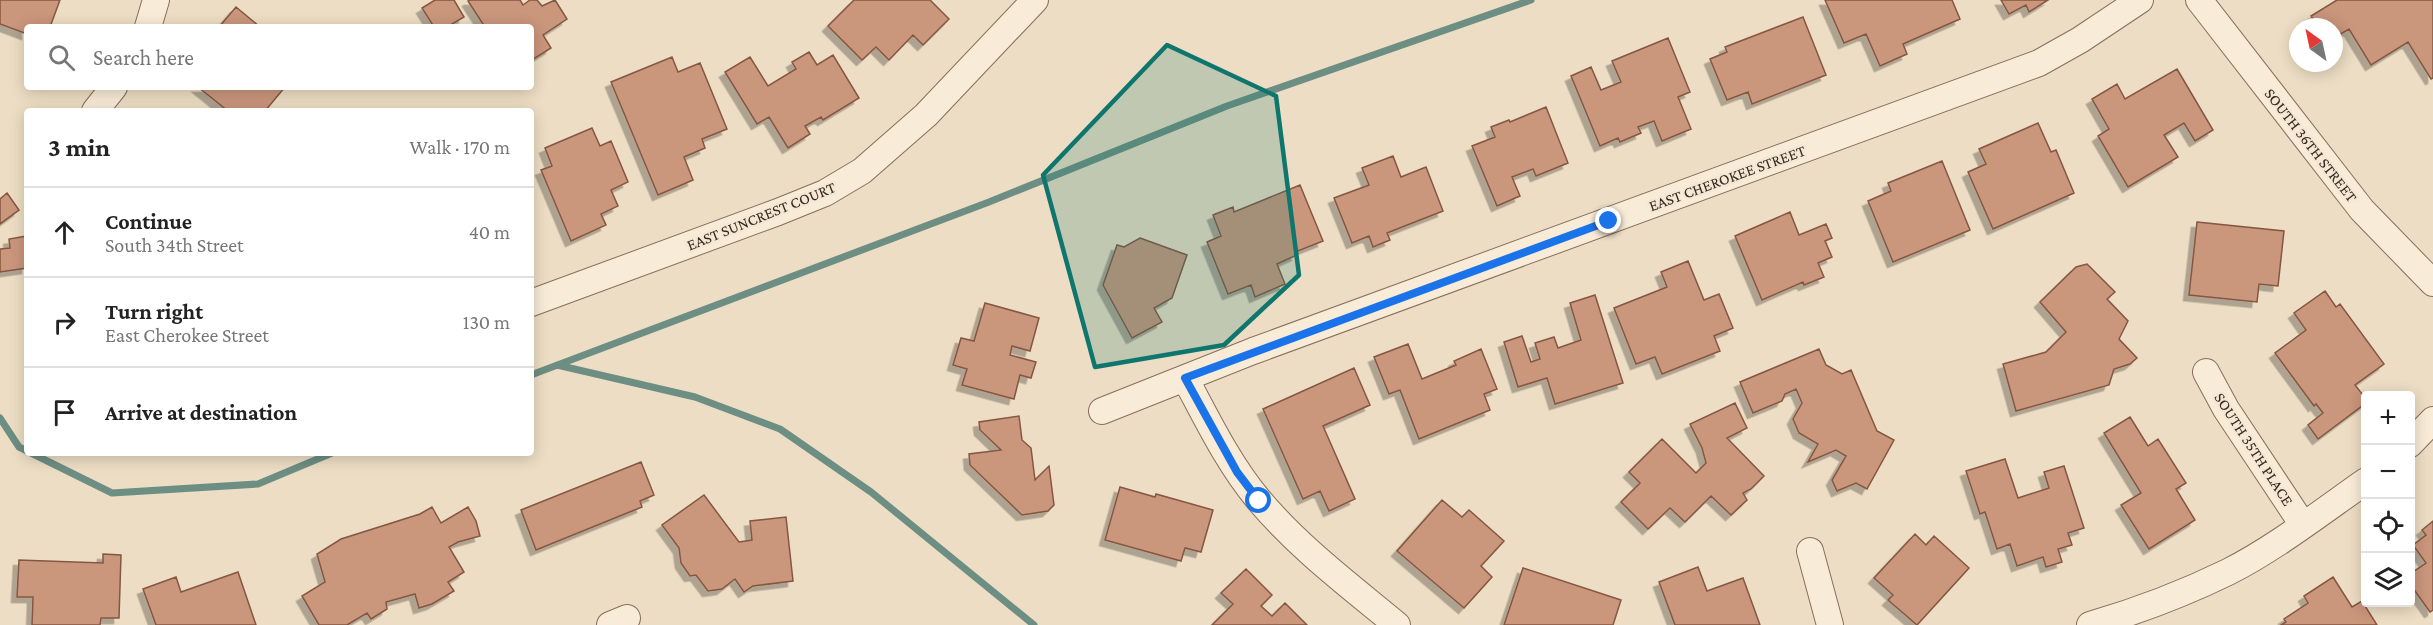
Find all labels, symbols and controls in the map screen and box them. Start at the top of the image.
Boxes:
north arrow [2289,18,2343,72]
search box [24,24,534,90]
icon: search [45,41,78,74]
text: Search here [93,45,194,70]
street label: SOUTH 36TH STREET [2261,85,2361,205]
text: 3 min [48,133,110,162]
text: Walk · 170 m [409,136,510,158]
street label: EAST CHEROKEE STREET [1646,142,1808,214]
street label: EAST SUNCREST COURT [684,178,838,254]
route end [1595,207,1621,233]
text: Continue [105,209,192,234]
icon: ahead [48,216,81,249]
text: 40 m [469,221,510,243]
text: South 34th Street [105,234,244,256]
text: Turn right [105,299,203,324]
icon: right [48,306,81,339]
text: 130 m [463,311,510,333]
text: East Cherokee Street [105,324,269,346]
street label: SOUTH 35TH PLACE [2211,389,2297,509]
map controls [2361,391,2415,607]
button: + [2361,391,2415,445]
icon: arrive [48,396,81,429]
text: Arrive at destination [105,400,297,425]
button: − [2361,445,2415,499]
route start [1245,487,1271,513]
button: locate [2361,499,2415,553]
button: layers [2361,553,2415,607]

